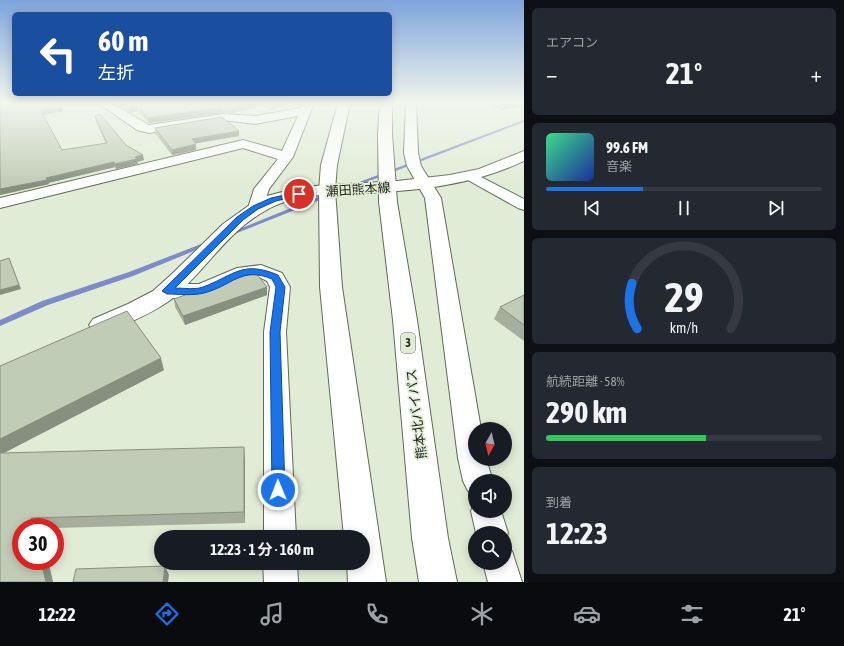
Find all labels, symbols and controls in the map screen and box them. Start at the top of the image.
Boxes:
text: 60 m [98,25,148,57]
icon: left [32,28,84,80]
text: エアコン [546,35,598,50]
text: 21° [666,56,702,90]
text: − [546,61,557,87]
text: + [811,61,822,87]
text: 左折 [98,62,134,83]
text: 99.6 FM [606,139,648,156]
text: 音楽 [606,159,632,174]
pin [282,177,316,211]
street label: 瀬田熊本線 [325,180,391,199]
icon: arrive [288,183,310,205]
icon: previous [581,197,603,219]
icon: pause [673,197,695,219]
icon: next [765,197,787,219]
text: 29 [664,273,704,321]
text: km/h [670,320,698,336]
road number: 3 [401,333,415,353]
street label: 熊本北バイパス [404,368,429,460]
text: 航続距離 · 58% [546,374,625,389]
text: 290 km [546,395,627,429]
north arrow [468,422,512,466]
map controls [468,422,512,570]
position arrow [257,469,299,511]
button: sound [468,474,512,518]
text: 到着 [546,495,572,510]
text: 12:23 [546,516,608,550]
speed limit sign: 30 [12,518,64,570]
button: search [468,526,512,570]
text: 12:23 · 1 分 · 160 m [210,541,314,558]
icon: directions [153,600,181,628]
icon: music [258,600,286,628]
icon: phone [363,600,391,628]
icon: climate [468,600,496,628]
icon: car [573,600,601,628]
icon: filters [678,600,706,628]
text: 12:22 [39,604,76,625]
text: 21° [783,604,805,625]

